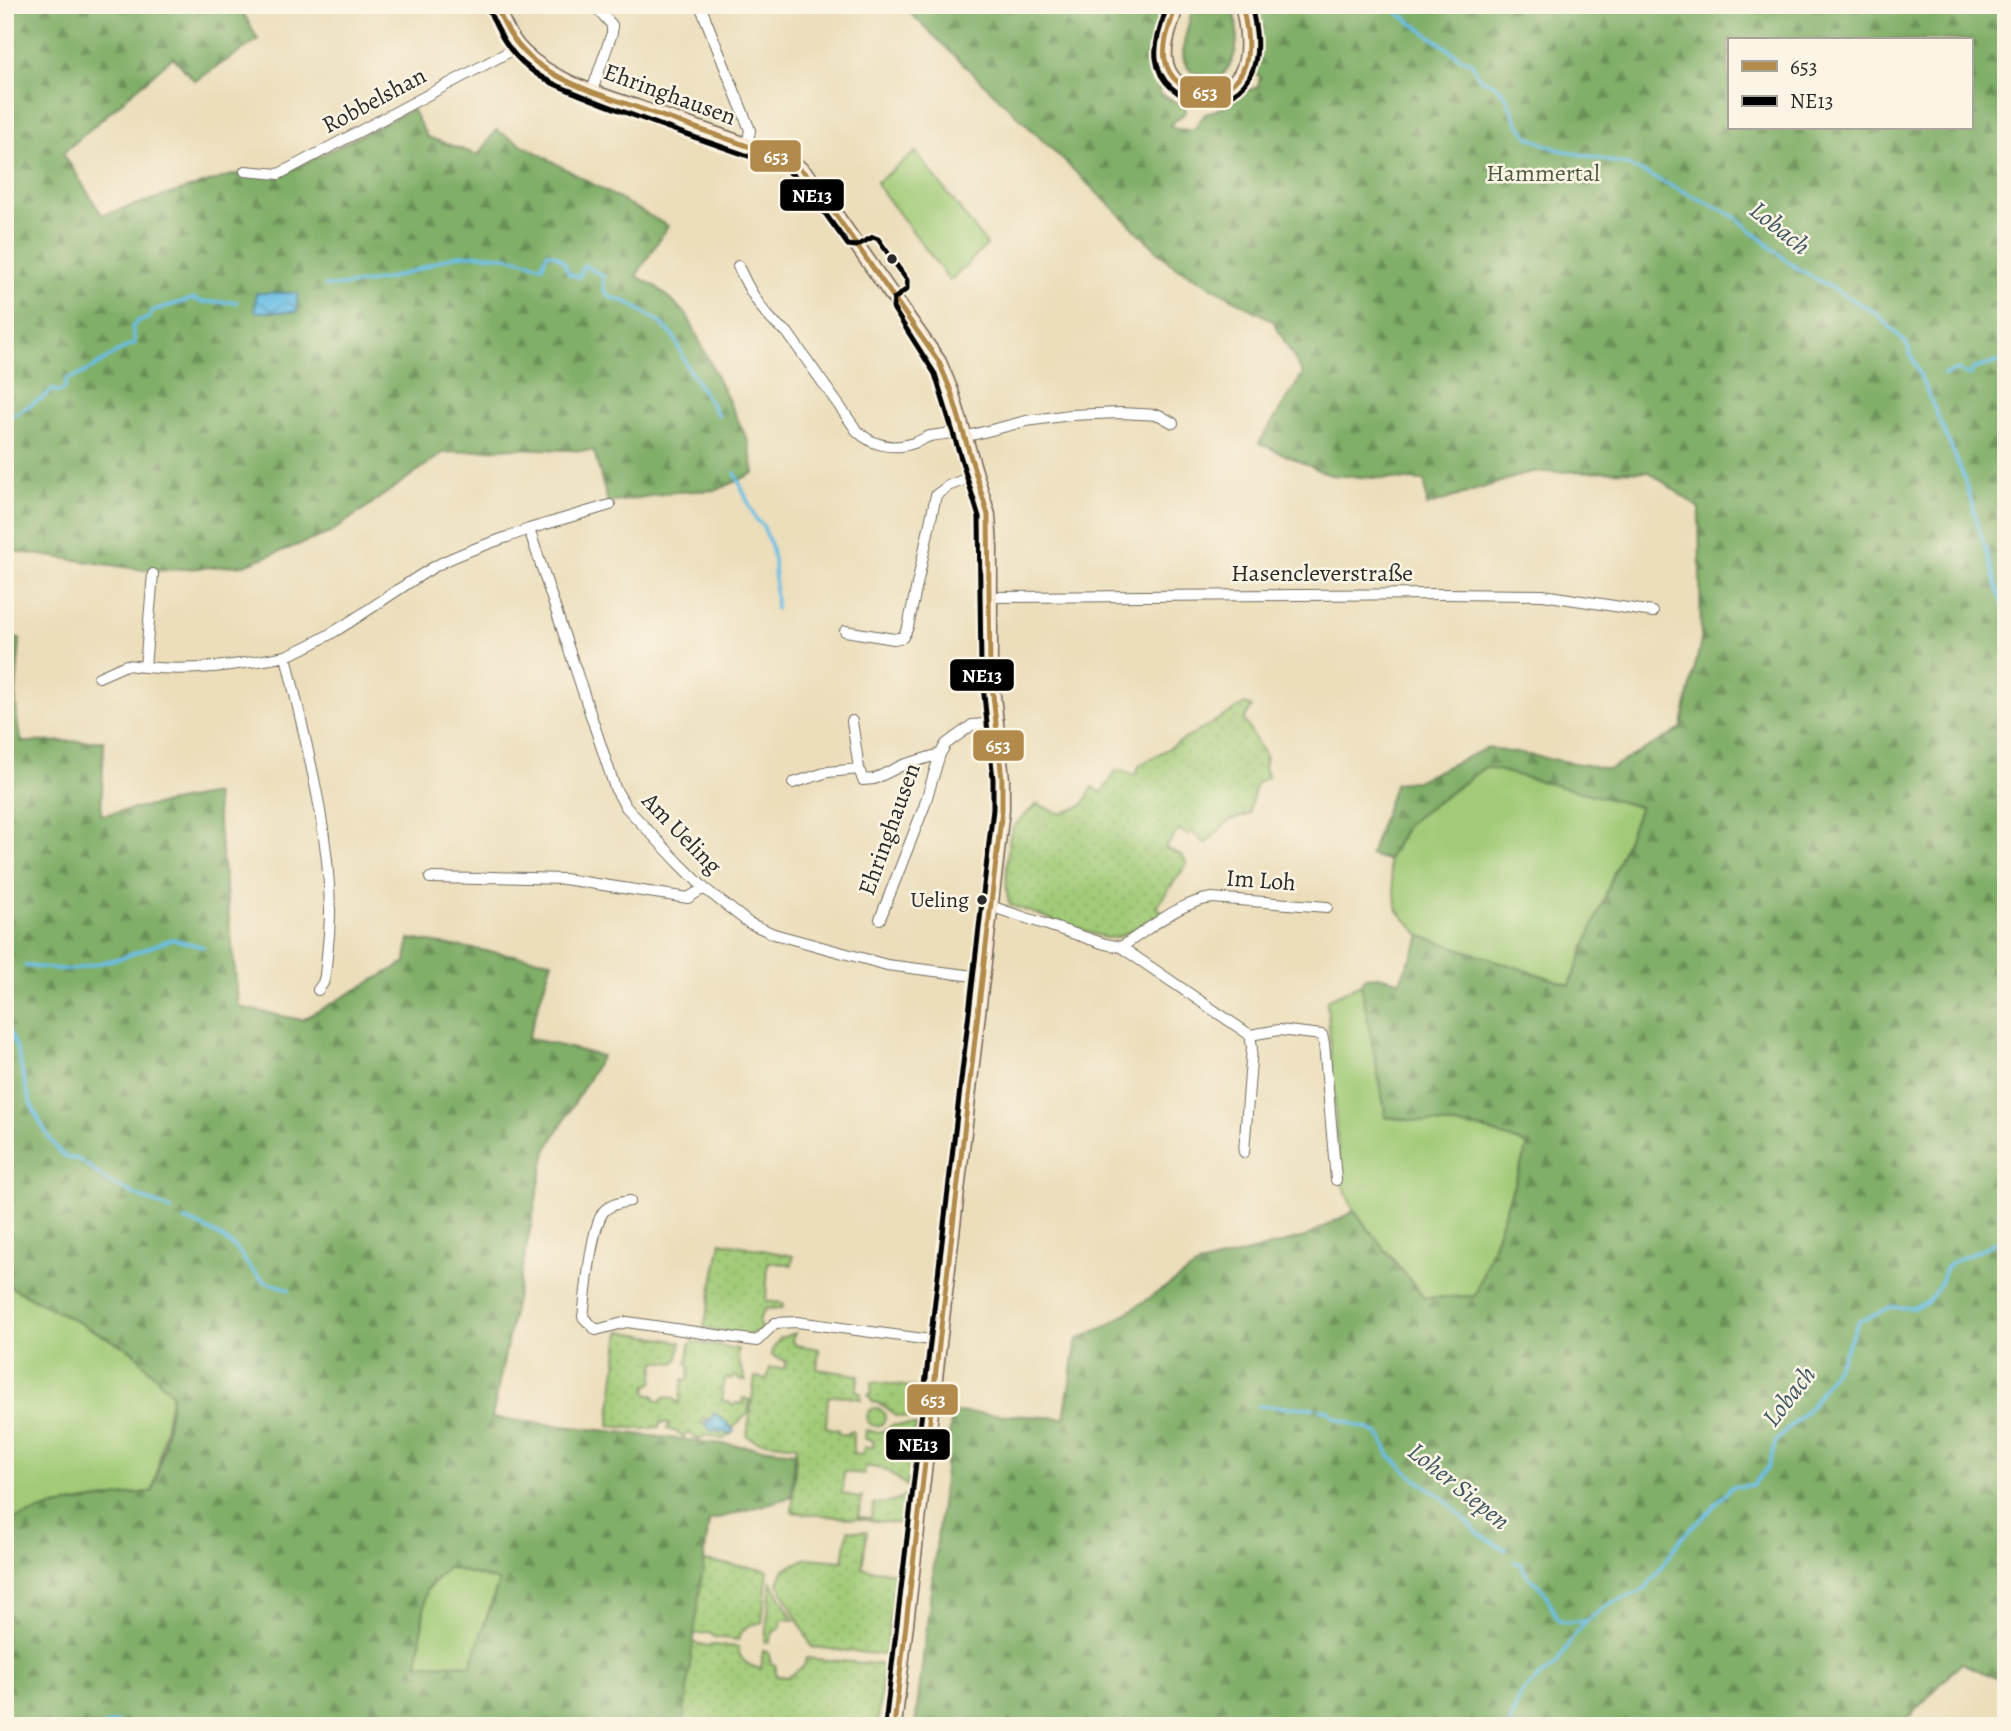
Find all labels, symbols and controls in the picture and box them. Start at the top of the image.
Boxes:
legend [1728,38,1972,130]
text: 653 [1790,53,1817,81]
street label: Ehringhausen [599,55,741,133]
street label: Robbelshan [316,59,432,141]
line badge: 653 [1179,75,1232,109]
text: 653 [1192,80,1218,106]
text: NE13 [1790,87,1833,115]
line badge: 653 [749,139,802,173]
text: 653 [763,144,789,170]
park label: Hammertal [1486,157,1600,189]
line badge: NE13 [779,178,845,212]
text: NE13 [792,183,832,209]
water label: Lobach [1742,193,1818,263]
unlabelled marker [885,252,899,266]
street label: Hasencleverstraße [1231,557,1413,589]
line badge: NE13 [949,658,1015,692]
text: NE13 [962,663,1002,689]
line badge: 653 [972,729,1025,762]
text: 653 [985,733,1011,759]
street label: Ehringhausen [850,758,928,900]
street label: Am Ueling [634,784,729,881]
street label: Im Loh [1225,862,1297,898]
place label: Ueling [910,885,969,915]
marker: Ueling [975,893,989,907]
water label: Lobach [1754,1358,1824,1434]
line badge: 653 [906,1383,959,1416]
text: 653 [920,1387,946,1413]
line badge: NE13 [885,1428,951,1461]
text: NE13 [898,1432,938,1458]
water label: Loher Siepen [1401,1434,1517,1538]

